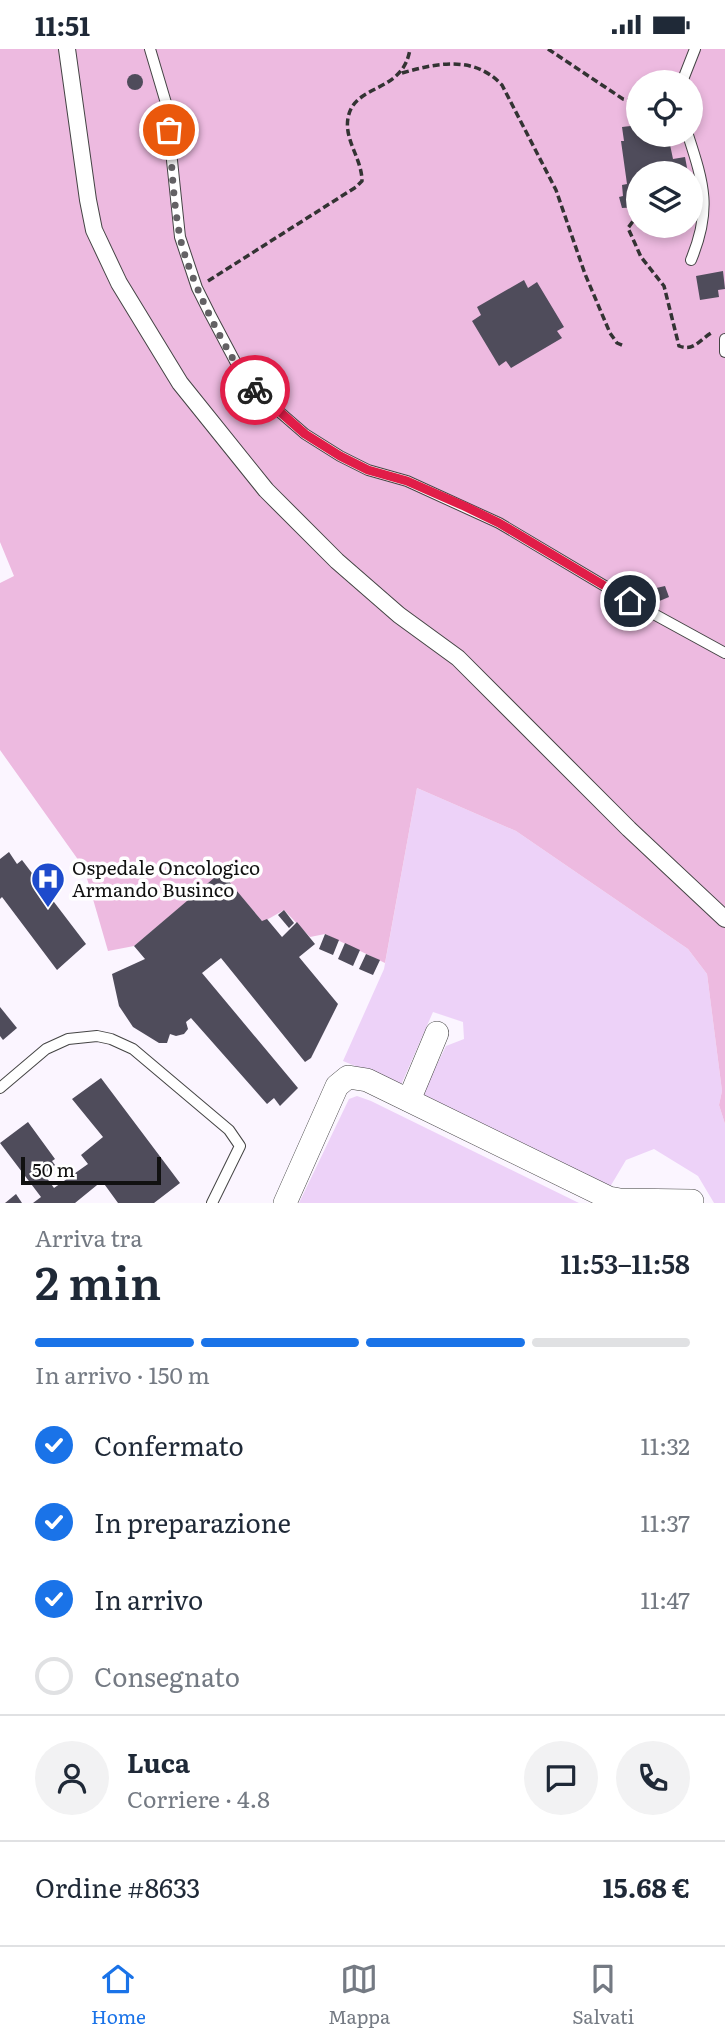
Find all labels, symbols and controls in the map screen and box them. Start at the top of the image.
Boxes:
text: 11:51 [35,5,90,44]
map controls [626,70,703,238]
button: locate [626,70,703,147]
pin [139,100,199,160]
icon: bag [150,111,188,149]
button: layers [626,161,703,238]
courier [220,355,290,425]
icon: bike [236,371,274,409]
pin [600,571,660,631]
icon: home [611,582,649,620]
place label: Ospedale Oncologico Armando Businco [72,853,260,903]
hospital icon: Ospedale Oncologico Armando Businco [29,860,67,909]
scale bar [21,1154,161,1186]
text: 50 m [32,1155,75,1183]
text: Arriva tra [35,1220,143,1254]
text: 11:53–11:58 [560,1243,690,1282]
text: 2 min [35,1246,161,1314]
text: In arrivo · 150 m [35,1357,210,1391]
text: Confermato [94,1425,244,1464]
icon: check [35,1426,73,1464]
text: 11:32 [640,1428,690,1462]
text: In preparazione [94,1502,291,1541]
icon: check [35,1503,73,1541]
text: 11:37 [640,1505,690,1539]
text: In arrivo [94,1579,203,1618]
icon: check [35,1580,73,1618]
text: 11:47 [641,1582,690,1616]
text: Consegnato [94,1656,240,1695]
button: person [35,1741,109,1815]
button: chat [524,1741,598,1815]
button: phone [616,1741,690,1815]
text: Luca [127,1742,190,1781]
text: Corriere · 4.8 [127,1781,270,1815]
text: Ordine #8633 [35,1867,200,1906]
text: 15.68 € [603,1867,690,1906]
tab: Home [91,1960,146,2030]
tab: Mappa [328,1960,390,2030]
tab: Salvati [572,1960,634,2030]

